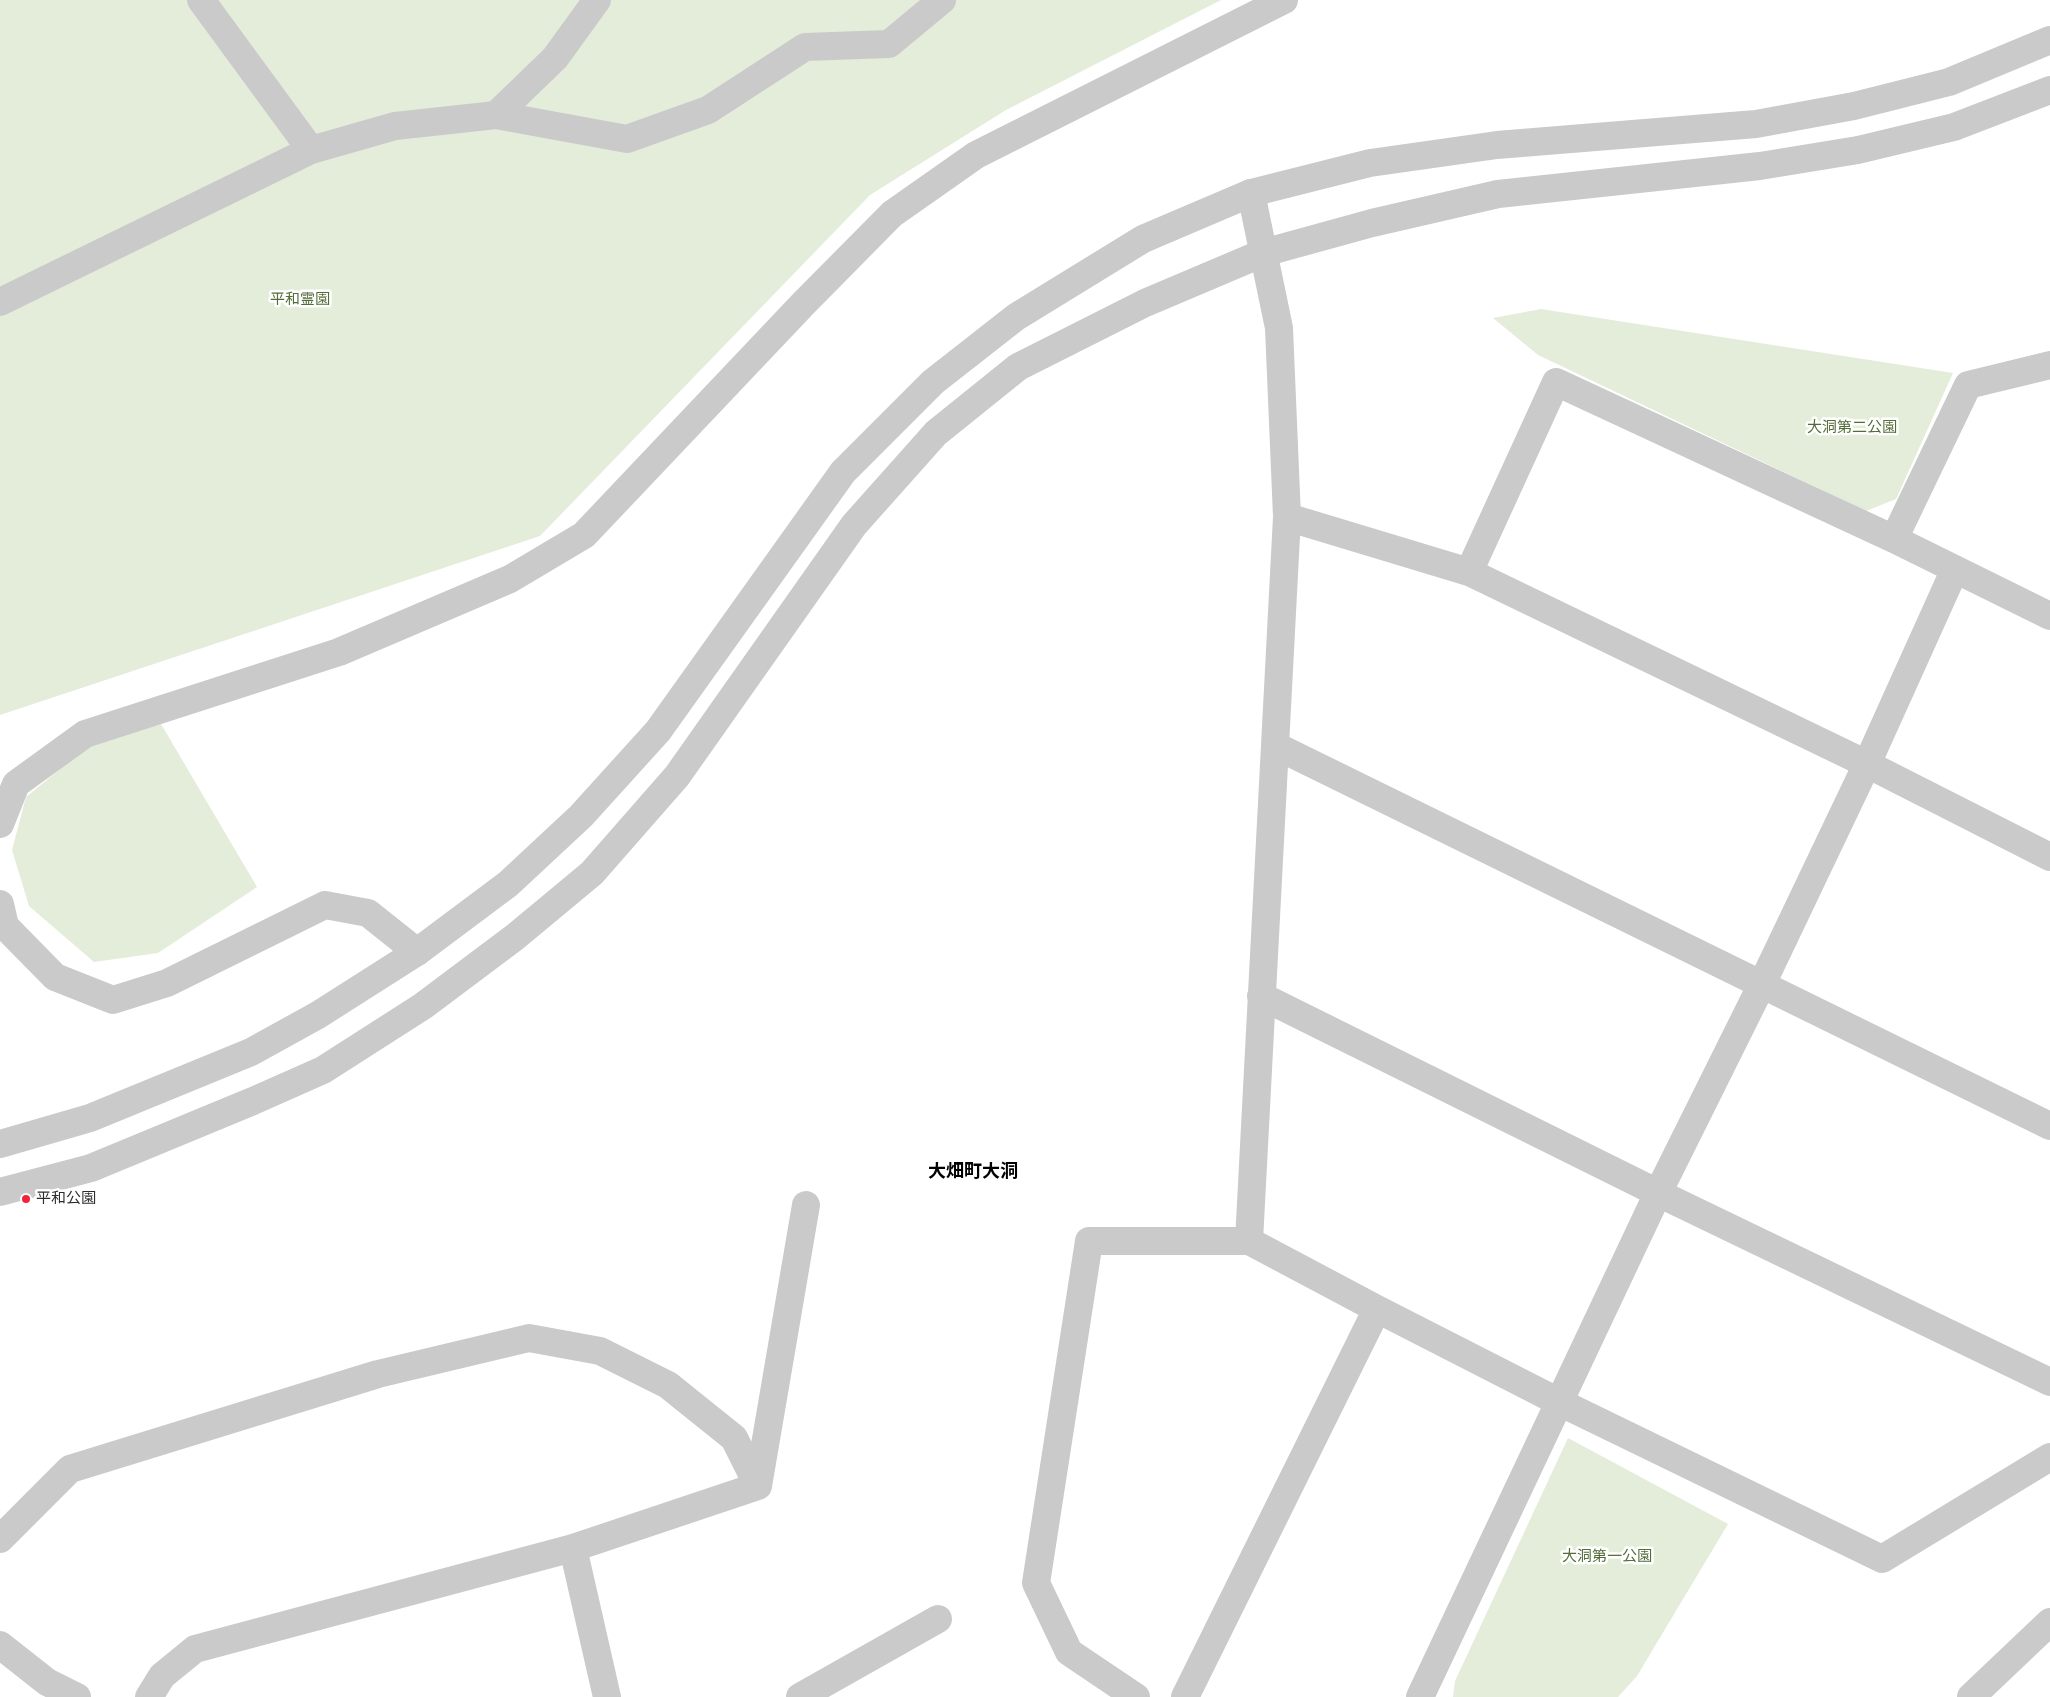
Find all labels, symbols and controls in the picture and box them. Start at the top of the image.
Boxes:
park label: 平和霊園 [270,291,330,309]
park label: 大洞第二公園 [1807,419,1897,437]
district label: 大畑町大洞 [928,1161,1018,1183]
place label: 平和公園 [36,1190,96,1208]
marker: 平和公園 [20,1193,32,1205]
park label: 大洞第一公園 [1562,1548,1652,1566]

